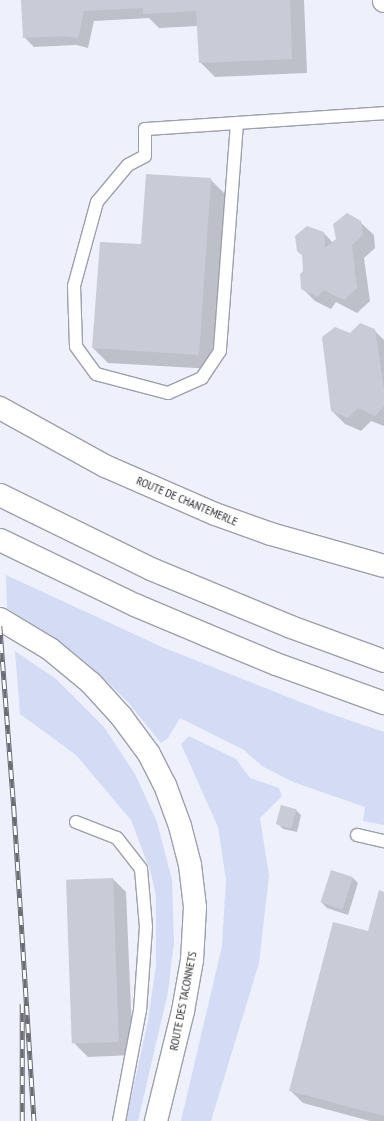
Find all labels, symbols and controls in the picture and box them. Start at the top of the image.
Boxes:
street label: ROUTE DE CHANTEMERLE [134,473,240,529]
street label: ROUTE DES TACONNETS [166,950,200,1052]

